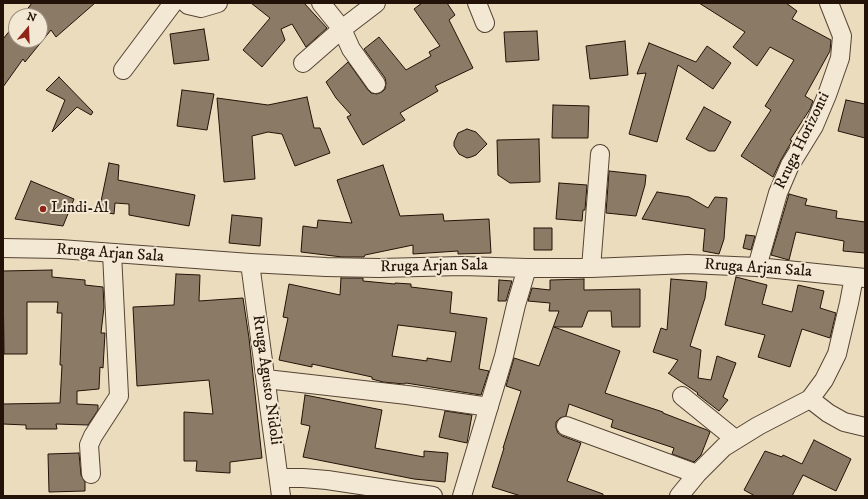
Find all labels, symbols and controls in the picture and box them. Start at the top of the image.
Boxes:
north arrow [8,8,48,48]
text: N [25,10,38,26]
street label: Rruga Horizonti [771,89,835,193]
place label: Lindi-Al [51,199,109,219]
marker: Lindi-Al [38,204,48,214]
street label: Rruga Arjan Sala [56,241,164,267]
street label: Rruga Arjan Sala [380,256,488,278]
street label: Rruga Arjan Sala [704,256,812,282]
street label: Rruga Agusto Nidoli [247,314,285,446]

